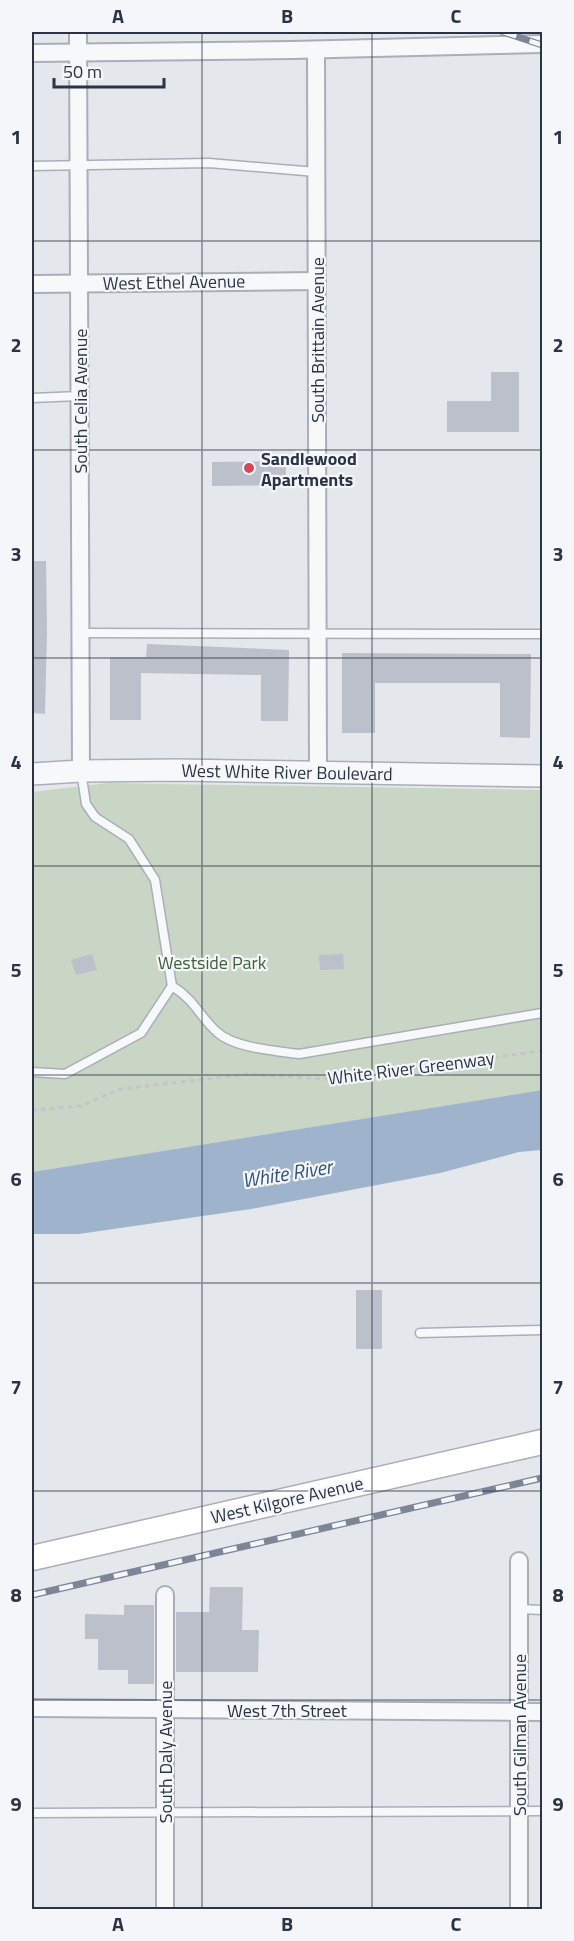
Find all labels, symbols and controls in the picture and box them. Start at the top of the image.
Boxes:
text: A [112,0,124,31]
text: B [281,0,293,31]
text: C [451,0,462,31]
scale bar [54,51,164,89]
text: 50 m [63,58,102,85]
text: 1 [10,121,22,152]
text: 1 [552,121,564,152]
street label: South Brittain Avenue [304,257,331,423]
street label: West Ethel Avenue [102,267,246,297]
text: 2 [10,329,22,360]
street label: South Celia Avenue [67,329,94,473]
text: 2 [552,329,564,360]
place label: Sandlewood Apartments [261,445,357,493]
marker: Sandlewood Apartments [242,461,256,475]
text: 3 [10,538,22,569]
text: 3 [552,538,564,569]
text: 4 [10,746,22,777]
text: 4 [552,746,564,777]
street label: West White River Boulevard [181,757,393,787]
park label: Westside Park [158,949,267,976]
text: 5 [10,954,22,985]
text: 5 [552,954,564,985]
street label: White River Greenway [326,1044,496,1092]
water label: White River [240,1150,337,1195]
text: 6 [10,1163,22,1194]
text: 6 [552,1163,564,1194]
text: 7 [10,1371,22,1402]
text: 7 [552,1371,564,1402]
street label: West Kilgore Avenue [208,1469,366,1531]
text: 8 [10,1579,22,1610]
text: 8 [552,1579,564,1610]
street label: South Gilman Avenue [506,1654,533,1816]
street label: South Daly Avenue [152,1681,179,1823]
street label: West 7th Street [227,1697,348,1724]
text: 9 [10,1788,22,1819]
text: 9 [552,1788,564,1819]
text: A [112,1908,124,1939]
text: B [281,1908,293,1939]
text: C [451,1908,462,1939]

